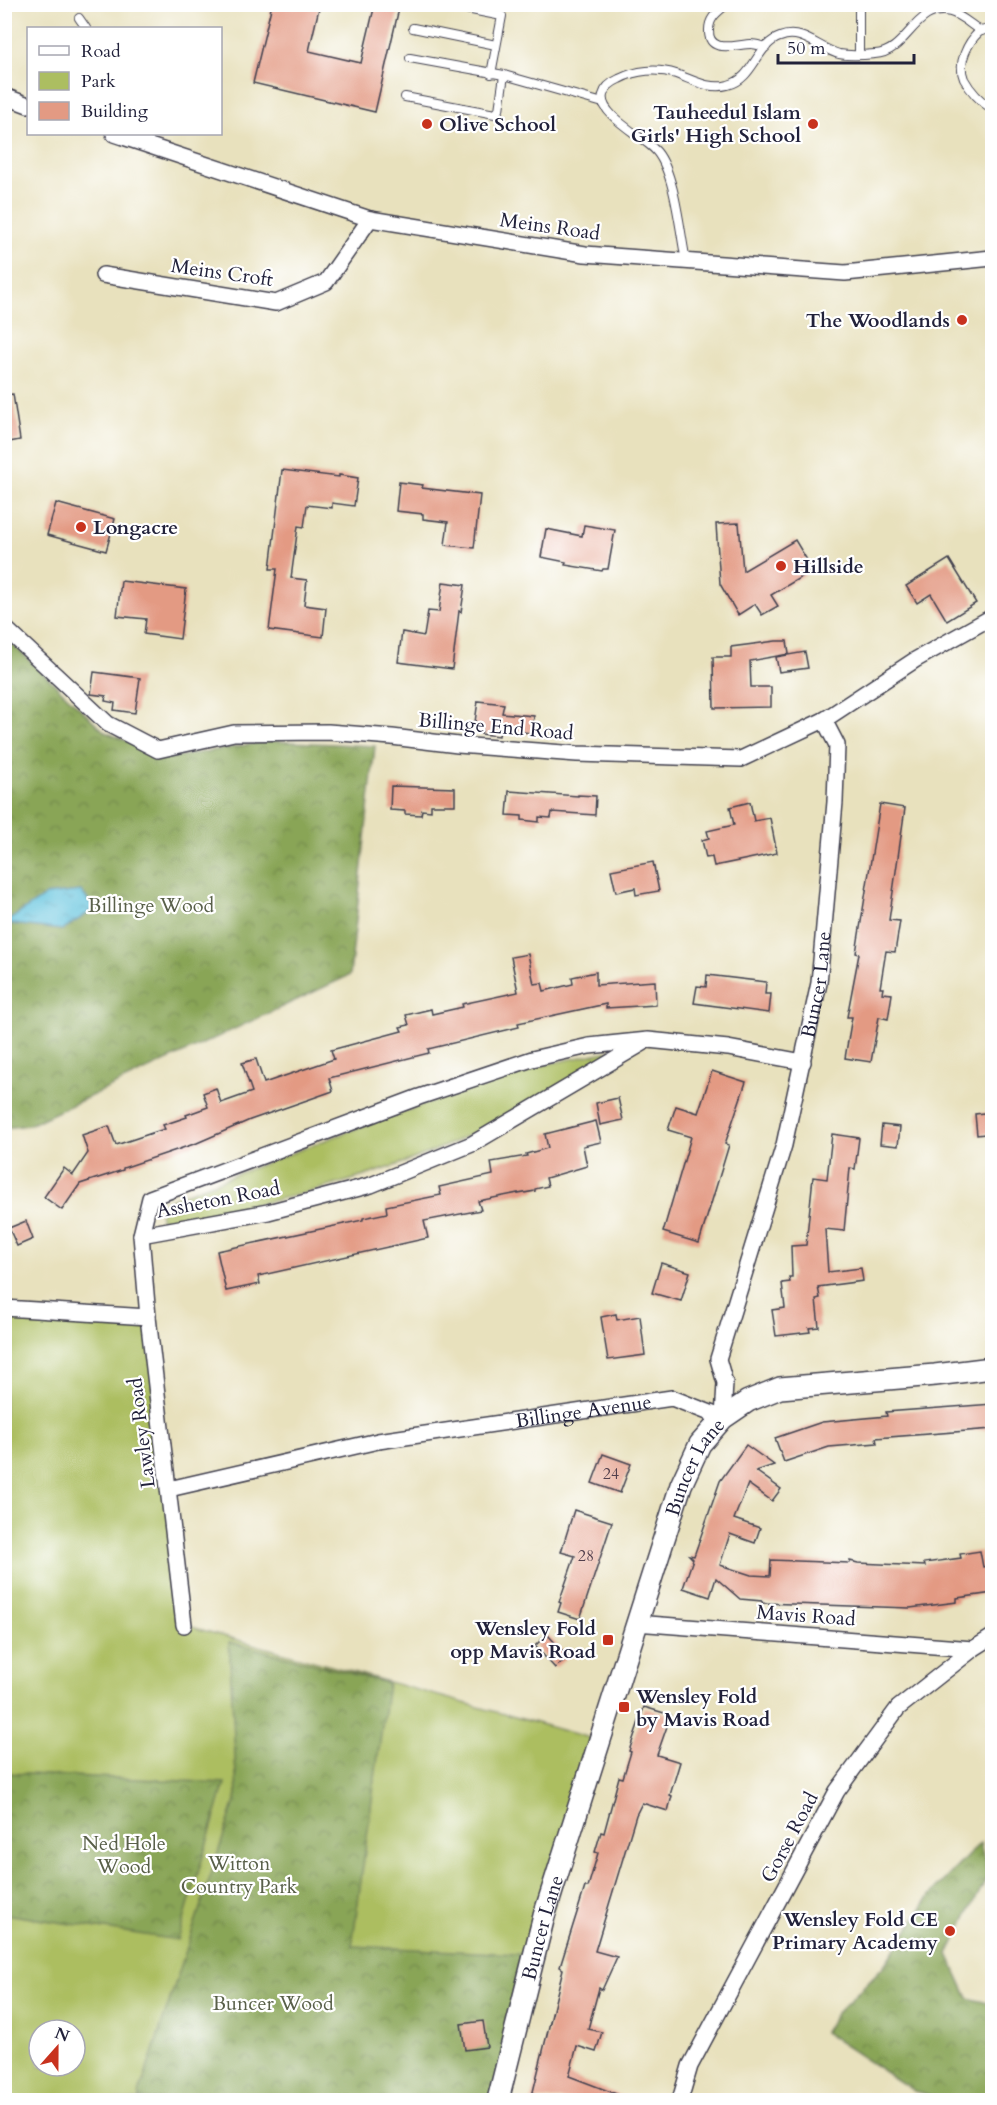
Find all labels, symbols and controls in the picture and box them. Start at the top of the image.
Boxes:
legend [27,27,222,135]
scale bar [778,27,914,65]
text: 50 m [787,36,826,61]
text: Road [81,39,121,64]
text: Park [81,69,116,94]
text: Building [81,99,149,124]
place label: Tauheedul Islam Girls' High School [631,99,802,149]
place label: Olive School [439,111,556,138]
marker: Olive School [420,117,434,131]
marker: Tauheedul Islam Girls' High School [806,117,820,131]
street label: Meins Road [498,206,602,247]
street label: Meins Croft [169,252,275,293]
place label: The Woodlands [806,307,950,334]
marker: The Woodlands [955,313,969,327]
place label: Longacre [93,514,178,541]
marker: Longacre [74,520,88,534]
place label: Hillside [793,553,864,580]
marker: Hillside [774,559,788,573]
street label: Billinge End Road [417,706,575,747]
park label: Billinge Wood [88,892,215,919]
street label: Buncer Lane [794,930,838,1041]
street label: Assheton Road [154,1174,283,1225]
street label: Lawley Road [121,1376,162,1490]
street label: Billinge Avenue [514,1388,653,1435]
street label: Buncer Lane [659,1412,731,1520]
house number: 24 [603,1463,619,1485]
house number: 28 [578,1545,594,1567]
street label: Mavis Road [756,1599,857,1632]
place label: Wensley Fold opp Mavis Road [450,1615,597,1665]
marker: Wensley Fold opp Mavis Road [601,1633,615,1647]
place label: Wensley Fold by Mavis Road [635,1683,771,1733]
marker: Wensley Fold by Mavis Road [617,1700,631,1714]
street label: Gorse Road [754,1787,825,1887]
park label: Ned Hole Wood [82,1830,166,1880]
park label: Witton Country Park [181,1850,298,1900]
street label: Buncer Lane [515,1872,570,1983]
place label: Wensley Fold CE Primary Academy [772,1906,939,1956]
marker: Wensley Fold CE Primary Academy [943,1924,957,1938]
park label: Buncer Wood [212,1990,334,2017]
north arrow [27,2018,87,2078]
text: N [52,2022,73,2048]

